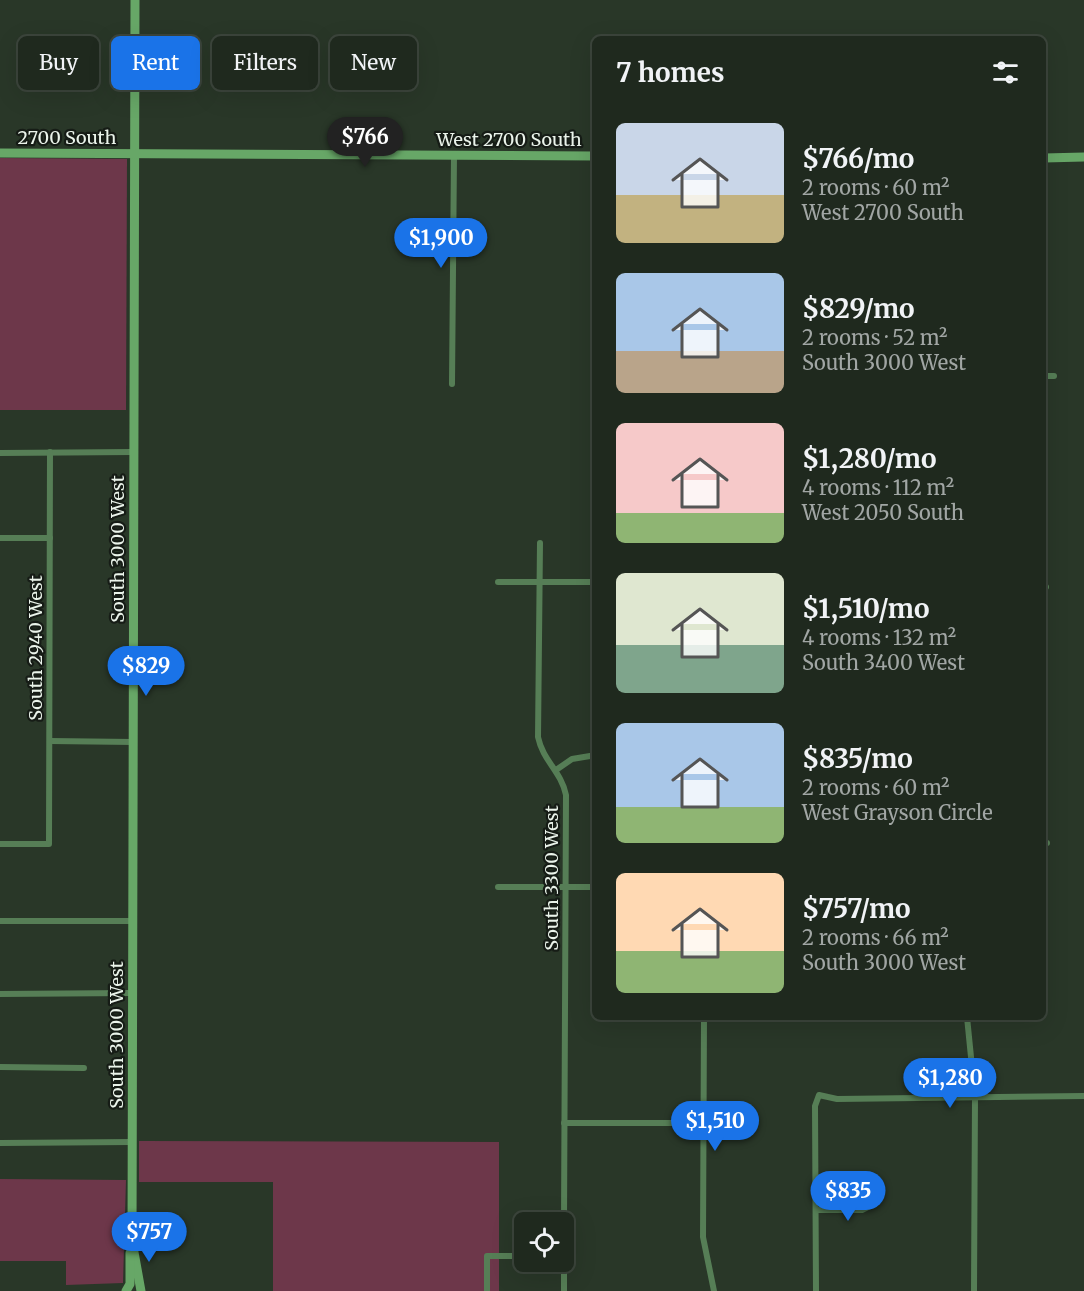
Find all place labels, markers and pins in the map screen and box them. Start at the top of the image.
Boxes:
pin: $766 [329,117,401,168]
pin: $1,900 [392,218,490,269]
pin: $829 [110,646,182,697]
pin: $1,280 [901,1058,999,1109]
pin: $1,510 [666,1101,764,1152]
pin: $835 [812,1171,884,1222]
pin: $757 [113,1212,185,1263]

